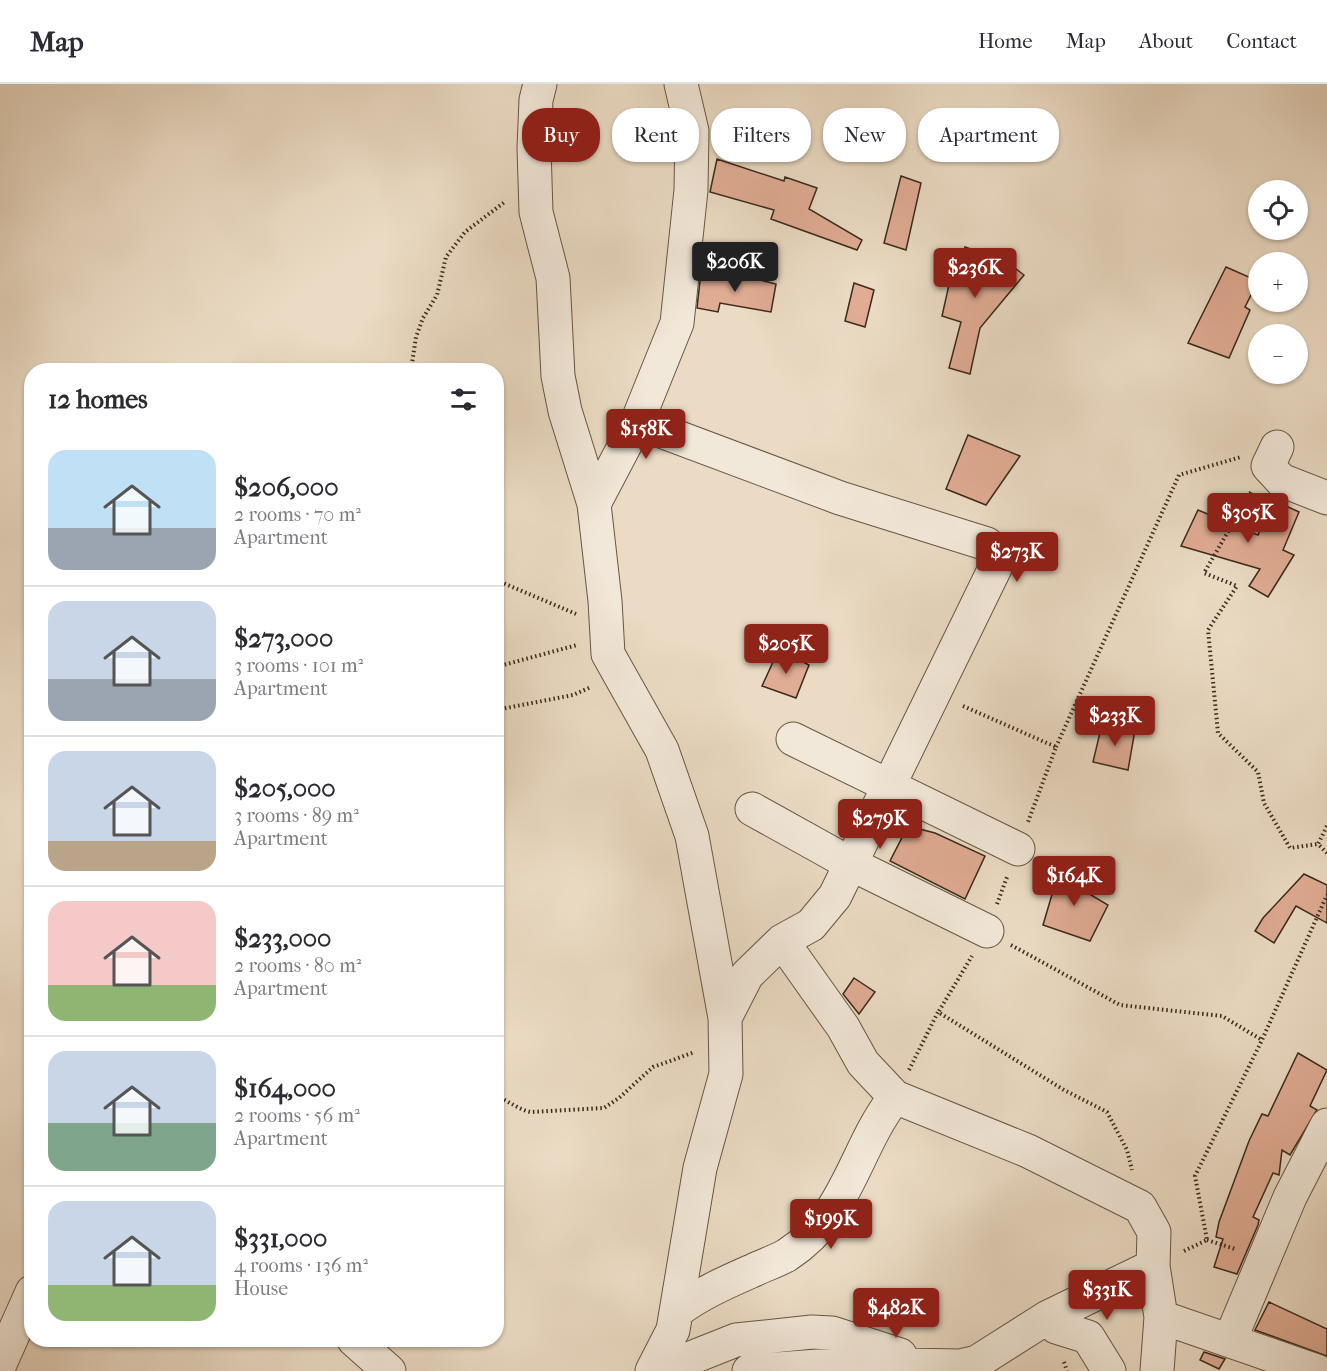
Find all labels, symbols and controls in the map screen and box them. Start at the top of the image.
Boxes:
text: Map [30,25,84,58]
text: Home [978,29,1033,53]
text: Map [1066,29,1106,53]
text: About [1139,29,1193,53]
text: Contact [1226,29,1297,53]
chip: Buy [522,108,600,162]
chip: Rent [612,108,699,162]
chip: Filters [711,108,811,162]
chip: New [823,108,906,162]
chip: Apartment [918,108,1059,162]
map controls [1248,180,1308,384]
button: locate [1248,180,1308,240]
pin: $206K [693,242,777,293]
pin: $236K [933,248,1017,299]
text: $206K [706,250,764,273]
button: + [1248,252,1308,312]
text: $236K [948,256,1002,279]
button: − [1248,324,1308,384]
icon: filters [447,383,480,416]
text: 12 homes [48,384,148,415]
pin: $158K [604,409,688,460]
text: $158K [620,417,672,440]
text: $206,000 [234,472,339,503]
icon: home [96,474,168,546]
pin: $305K [1206,493,1290,544]
text: $305K [1221,501,1275,524]
text: 2 rooms · 70 m² [234,503,361,526]
text: Apartment [234,526,328,549]
pin: $273K [975,532,1059,583]
text: $273K [990,540,1044,563]
text: $273,000 [234,623,333,654]
pin: $205K [744,624,828,675]
icon: home [96,625,168,697]
text: $205K [758,632,814,655]
text: 3 rooms · 101 m² [234,654,363,677]
text: Apartment [234,677,328,700]
pin: $233K [1073,696,1157,747]
text: $233K [1089,704,1141,727]
text: $205,000 [234,773,336,804]
icon: home [96,775,168,847]
pin: $279K [838,799,922,850]
text: 3 rooms · 89 m² [234,804,359,827]
text: $279K [852,807,908,830]
text: Apartment [234,827,328,850]
pin: $164K [1032,856,1116,907]
text: $164K [1046,864,1102,887]
text: $233,000 [234,923,331,954]
icon: home [96,925,168,997]
text: 2 rooms · 80 m² [234,954,361,977]
text: Apartment [234,977,328,1000]
text: $164,000 [234,1073,336,1104]
icon: home [96,1075,168,1147]
text: 2 rooms · 56 m² [234,1104,360,1127]
text: Apartment [234,1127,328,1150]
pin: $199K [789,1199,873,1250]
text: $199K [804,1207,858,1230]
text: $331,000 [234,1223,327,1254]
icon: home [96,1225,168,1297]
text: 4 rooms · 136 m² [234,1254,368,1277]
pin: $331K [1065,1270,1149,1321]
text: House [234,1277,288,1300]
text: $331K [1082,1278,1132,1301]
pin: $482K [854,1288,938,1339]
text: $482K [867,1296,925,1319]

